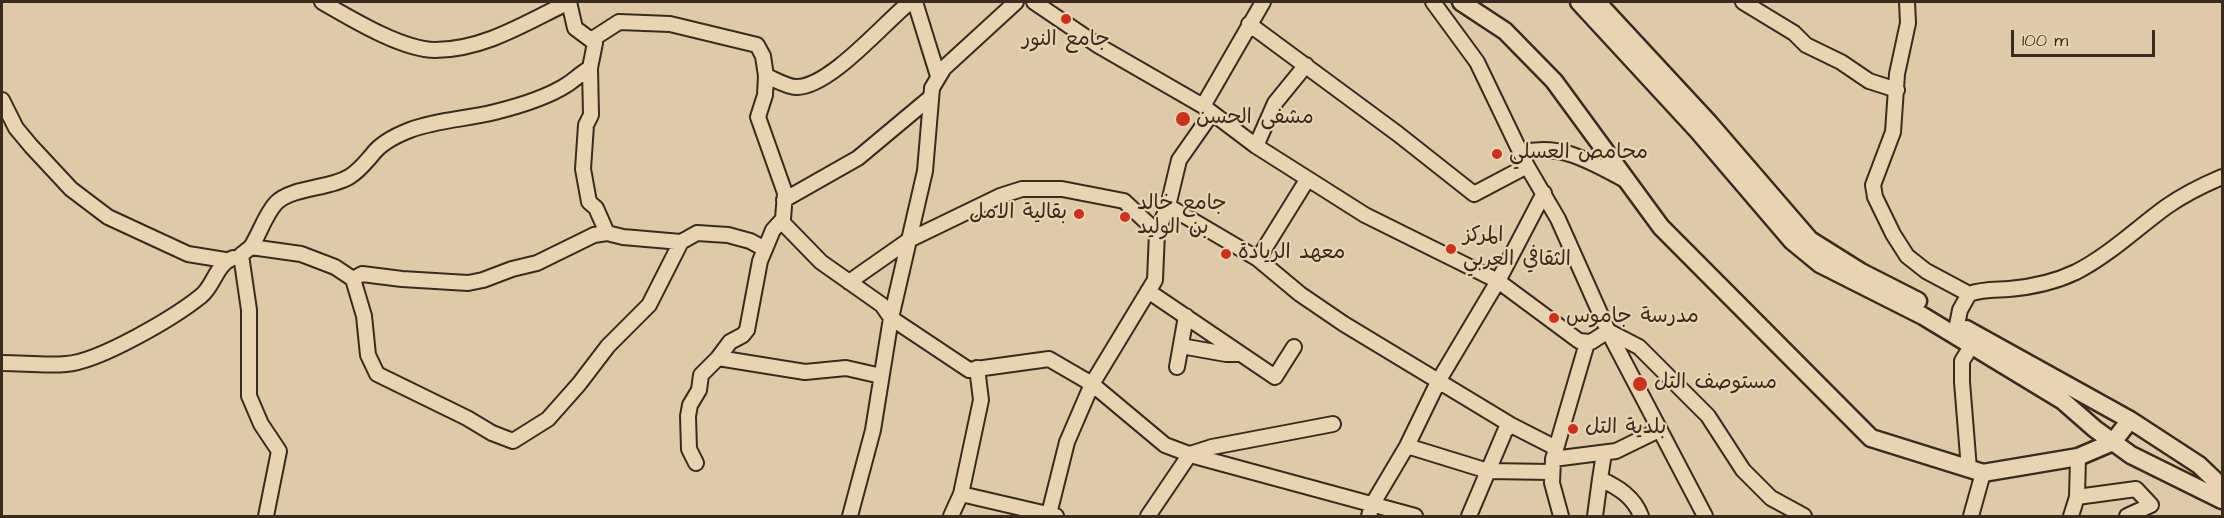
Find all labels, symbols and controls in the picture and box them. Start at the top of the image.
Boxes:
marker: جامع النور [1059,12,1073,26]
scale bar [2014,18,2158,56]
place label: جامع النور [1022,28,1110,54]
text: 100 m [2022,28,2068,53]
place label: مشفى الحسن [1196,106,1314,132]
marker: مشفى الحسن [1174,110,1192,128]
place label: محامص العسلي [1509,141,1648,167]
marker: محامص العسلي [1490,147,1504,161]
place label: جامع خالد بن الوليد [1137,192,1227,242]
place label: بقالية الامل [969,201,1067,227]
marker: بقالية الامل [1072,207,1086,221]
marker: جامع خالد بن الوليد [1118,210,1132,224]
place label: المركز الثقافي العربي [1463,224,1571,274]
place label: معهد الريادة [1238,241,1345,267]
marker: المركز الثقافي العربي [1444,242,1458,256]
marker: معهد الريادة [1219,247,1233,261]
place label: مدرسة جاموس [1566,305,1699,331]
marker: مدرسة جاموس [1547,311,1561,325]
place label: مستوصف التل [1654,371,1777,397]
marker: مستوصف التل [1631,375,1649,393]
place label: بلدية التل [1585,416,1666,442]
marker: بلدية التل [1566,422,1580,436]

